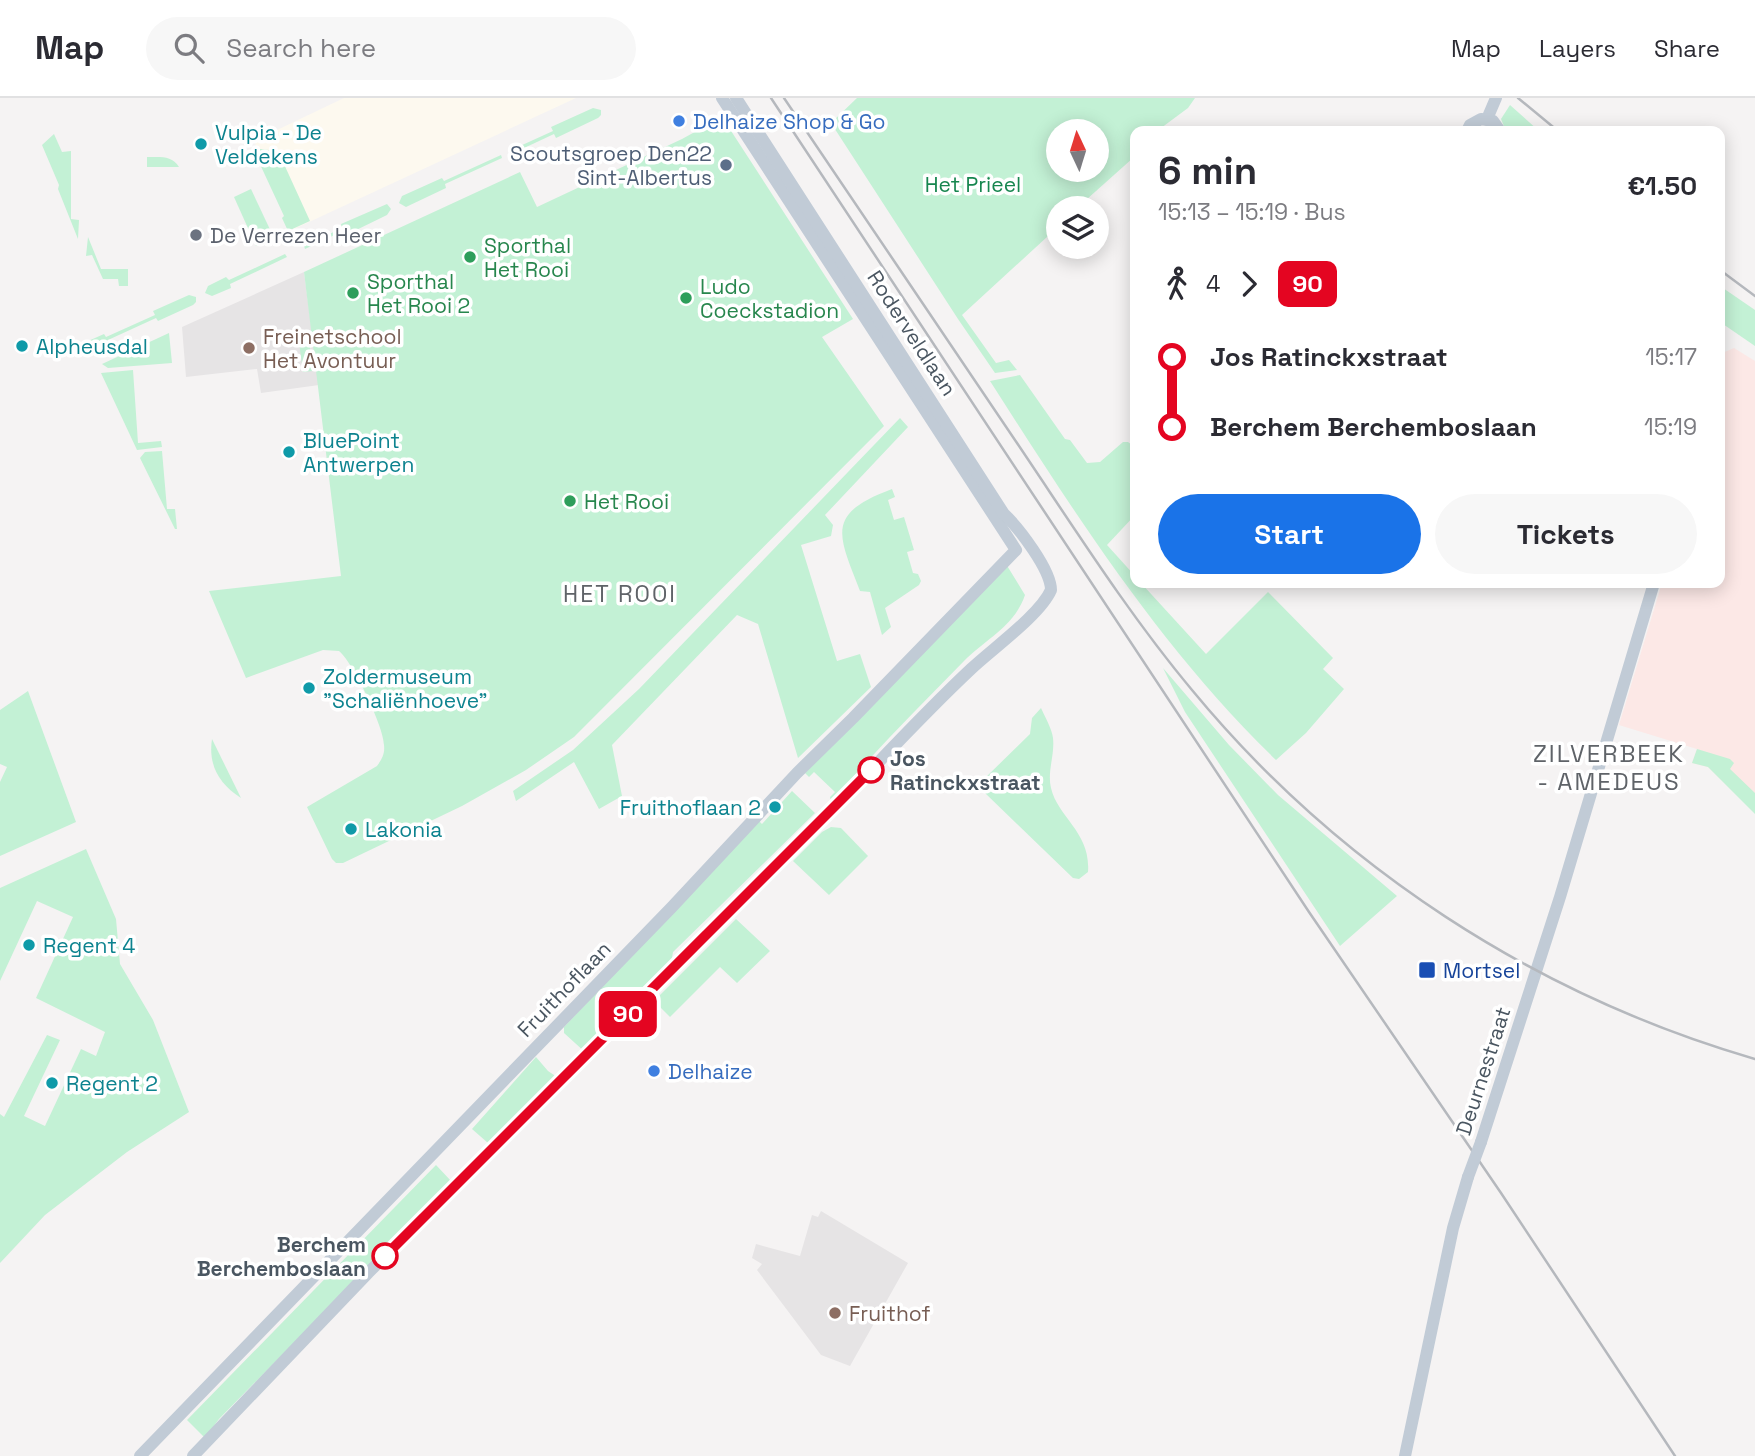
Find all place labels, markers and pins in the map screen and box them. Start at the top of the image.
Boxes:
place label: Delhaize Shop & Go [693,108,886,135]
marker: Delhaize Shop & Go [671,113,687,129]
place label: Vulpia - De Veldekens [215,119,322,170]
marker: Vulpia - De Veldekens [193,136,209,152]
place label: Scoutsgroep Den22 Sint-Albertus [510,140,712,191]
marker: Scoutsgroep Den22 Sint-Albertus [718,157,734,173]
place label: De Verrezen Heer [210,222,382,249]
marker: De Verrezen Heer [188,227,204,243]
place label: Sporthal Het Rooi [484,232,571,283]
marker: Sporthal Het Rooi [462,249,478,265]
place label: Sporthal Het Rooi 2 [367,268,470,319]
place label: Ludo Coeckstadion [700,273,839,324]
marker: Sporthal Het Rooi 2 [345,285,361,301]
marker: Ludo Coeckstadion [678,290,694,306]
place label: Freinetschool Het Avontuur [263,323,402,374]
place label: Alpheusdal [36,333,148,360]
marker: Alpheusdal [14,338,30,354]
marker: Freinetschool Het Avontuur [241,340,257,356]
place label: BluePoint Antwerpen [303,427,414,478]
marker: BluePoint Antwerpen [281,444,297,460]
place label: Het Rooi [584,488,669,515]
marker: Het Rooi [562,493,578,509]
place label: Zoldermuseum "Schaliënhoeve" [323,663,487,714]
marker: Zoldermuseum "Schaliënhoeve" [301,680,317,696]
place label: Jos Ratinckxstraat [890,745,1041,796]
marker: Jos Ratinckxstraat [858,757,884,783]
place label: Fruithoflaan 2 [620,794,761,821]
marker: Fruithoflaan 2 [767,799,783,815]
place label: Lakonia [365,816,442,843]
marker: Lakonia [343,821,359,837]
place label: Regent 4 [43,932,135,959]
marker: Regent 4 [21,937,37,953]
place label: Mortsel [1443,957,1520,984]
marker: Mortsel [1417,960,1437,980]
place label: Delhaize [668,1058,753,1085]
marker: Delhaize [646,1063,662,1079]
place label: Regent 2 [66,1070,158,1097]
marker: Regent 2 [44,1075,60,1091]
place label: Berchem Berchemboslaan [197,1231,366,1282]
marker: Berchem Berchemboslaan [372,1243,398,1269]
place label: Fruithof [849,1300,931,1327]
marker: Fruithof [827,1305,843,1321]

